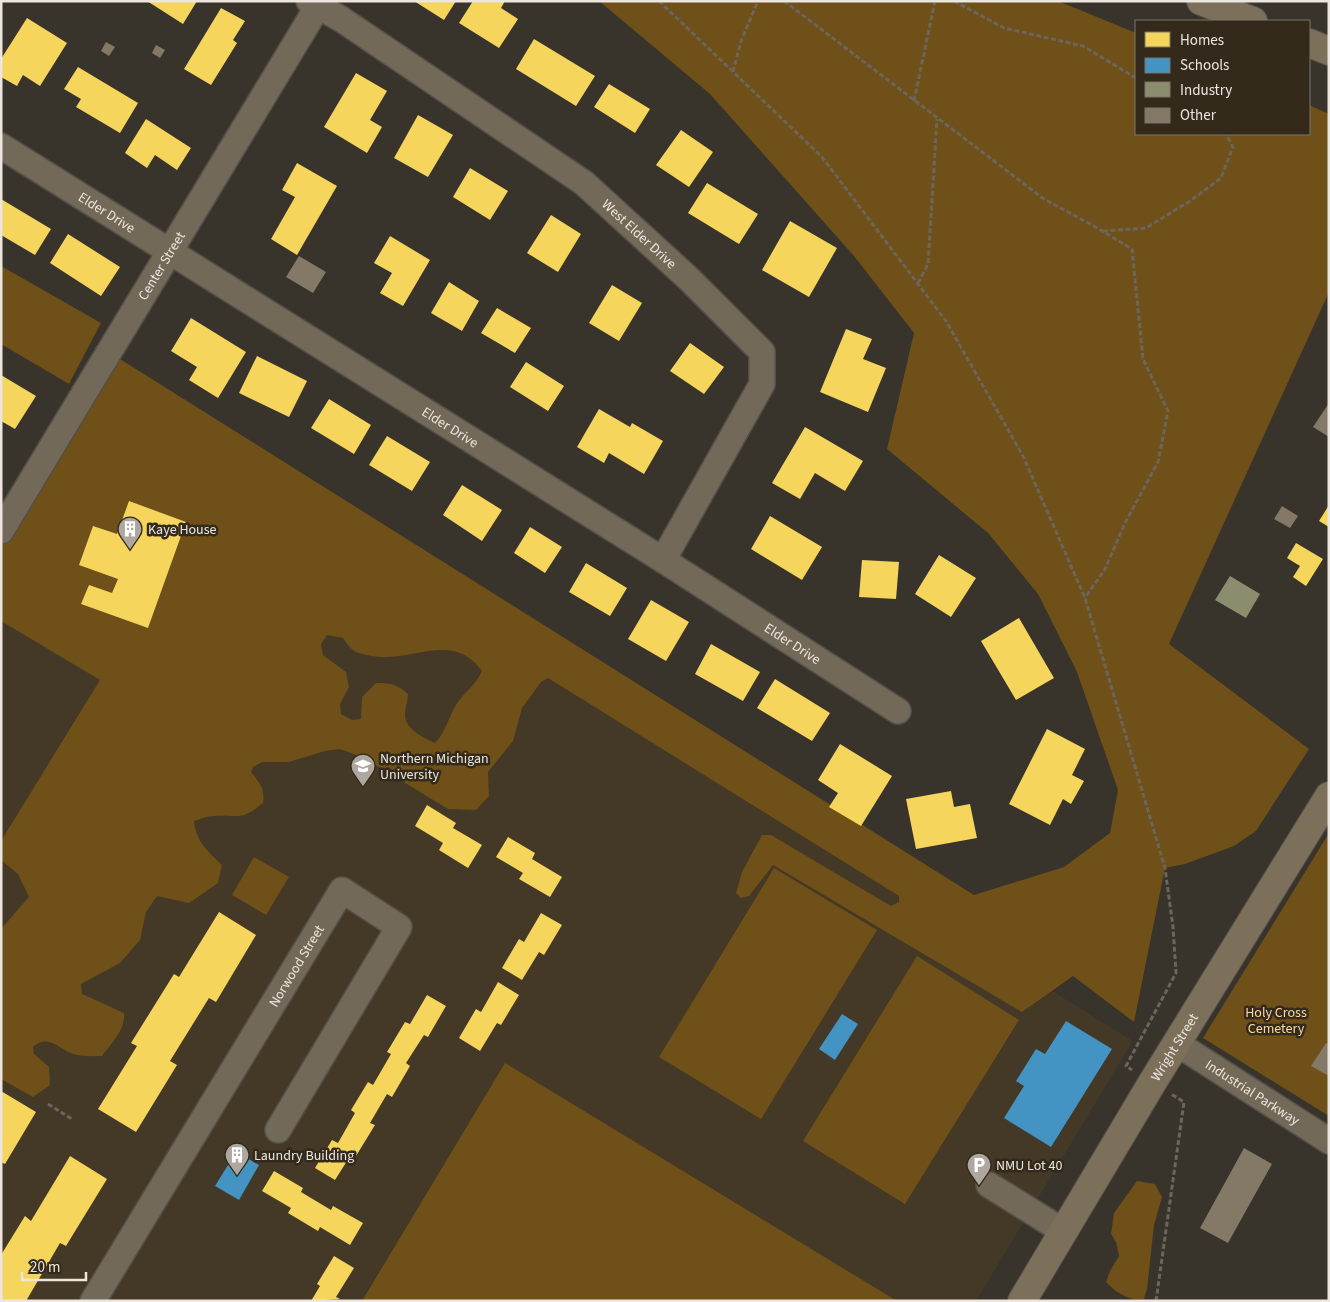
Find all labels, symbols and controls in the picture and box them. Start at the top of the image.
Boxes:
legend [1135,20,1310,135]
text: Homes [1180,30,1224,51]
text: Schools [1180,55,1229,76]
text: Industry [1180,80,1232,101]
text: Other [1180,105,1217,126]
street label: Elder Drive [74,188,139,239]
street label: West Elder Drive [597,195,681,274]
street label: Center Street [134,228,191,304]
street label: Elder Drive [417,402,482,453]
building icon: Kaye House [117,516,143,550]
place label: Kaye House [148,520,217,540]
street label: Elder Drive [760,619,824,670]
place label: Northern Michigan University [380,749,489,785]
school or university icon: Northern Michigan University [350,753,376,787]
street label: Norwood Street [264,921,330,1011]
park label: Holy Cross Cemetery [1245,1003,1307,1039]
street label: Wright Street [1146,1010,1204,1086]
street label: Industrial Parkway [1201,1055,1304,1131]
building icon: Laundry Building [224,1142,250,1176]
place label: Laundry Building [254,1146,354,1166]
parking icon: NMU Lot 40 [966,1152,992,1186]
place label: NMU Lot 40 [996,1156,1063,1176]
scale bar [22,1250,86,1282]
text: 20 m [30,1257,60,1278]

